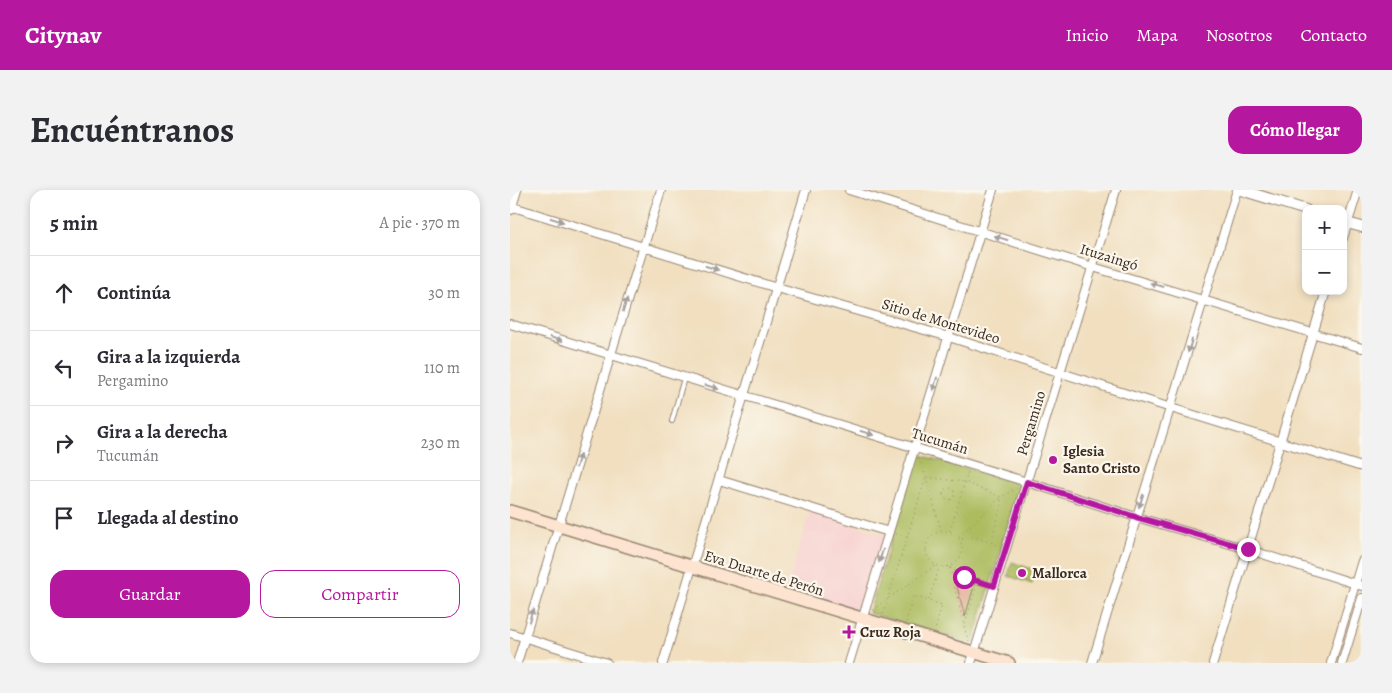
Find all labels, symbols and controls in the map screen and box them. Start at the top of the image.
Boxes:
text: Citynav [25,19,101,51]
text: Inicio [1065,23,1108,47]
text: Mapa [1136,23,1178,47]
text: Nosotros [1206,23,1272,47]
text: Contacto [1300,23,1367,47]
text: Encuéntranos [30,106,234,154]
button: Cómo llegar [1228,106,1362,154]
map controls [1302,205,1347,295]
button: + [1302,205,1347,250]
text: 5 min [50,209,98,237]
text: A pie · 370 m [379,212,460,234]
one-way arrow [549,217,564,225]
one-way arrow [994,233,1009,241]
street label: Ituzaingó [1077,239,1141,275]
button: − [1302,250,1347,295]
one-way arrow [705,264,720,272]
icon: ahead [50,279,78,307]
text: Continúa [97,280,171,306]
one-way arrow [1149,281,1164,289]
text: 30 m [428,282,460,304]
street label: Sitio de Montevideo [880,294,1002,348]
one-way arrow [622,298,630,313]
one-way arrow [549,335,564,343]
one-way arrow [1185,339,1193,354]
text: Gira a la izquierda [97,344,240,370]
icon: left [50,354,78,382]
text: 110 m [424,357,460,379]
text: Pergamino [97,370,168,392]
one-way arrow [930,376,938,391]
one-way arrow [704,383,719,391]
street label: Pergamino [1012,388,1050,458]
text: Gira a la derecha [97,419,228,445]
street label: Tucumán [909,423,971,459]
icon: right [50,429,78,457]
one-way arrow [860,430,875,438]
text: 230 m [421,432,460,454]
place label: Iglesia Santo Cristo [1063,441,1141,478]
text: Tucumán [97,445,159,467]
one-way arrow [575,453,583,468]
marker: Iglesia Santo Cristo [1047,454,1059,466]
one-way arrow [1137,494,1145,509]
icon: arrive [50,504,78,532]
text: Llegada al destino [97,505,239,531]
route end [1237,538,1260,561]
street label: Eva Duarte de Perón [702,545,826,601]
one-way arrow [877,548,885,563]
place label: Mallorca [1032,563,1088,583]
route start [953,566,976,589]
marker: Mallorca [1016,567,1028,579]
button: Guardar [50,570,250,618]
button: Compartir [260,570,460,618]
one-way arrow [528,609,536,624]
place label: Cruz Roja [860,622,922,642]
marker: Cruz Roja [842,625,856,639]

